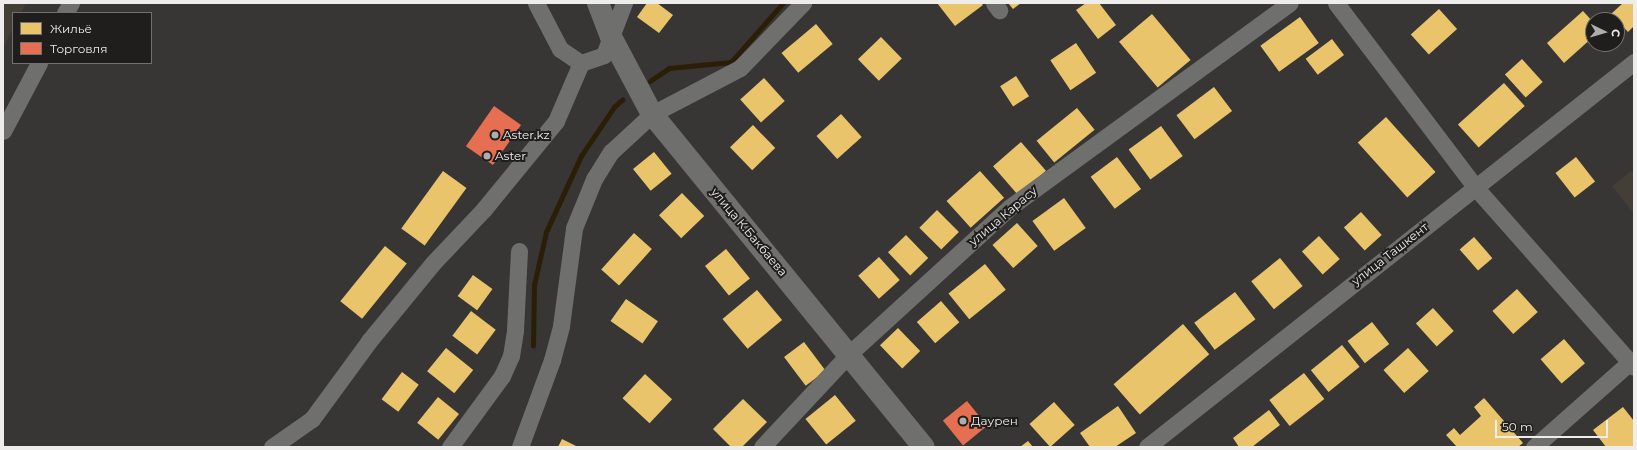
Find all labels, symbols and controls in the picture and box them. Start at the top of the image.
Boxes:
legend [12,12,152,64]
north arrow [1585,12,1625,52]
text: Жильё [50,21,92,36]
text: С [1609,28,1623,38]
text: Торговля [50,41,107,56]
place label: Aster.kz [503,128,550,142]
marker: Aster.kz [490,130,500,140]
place label: Aster [495,149,526,163]
marker: Aster [482,151,492,161]
street label: улица Карасу [966,183,1040,249]
street label: улица К.Бакбаева [708,185,790,279]
street label: улица Ташкент [1349,220,1431,288]
scale bar [1497,412,1610,438]
place label: Даурен [971,414,1018,428]
marker: Даурен [958,416,968,426]
text: 50 m [1502,419,1533,434]

